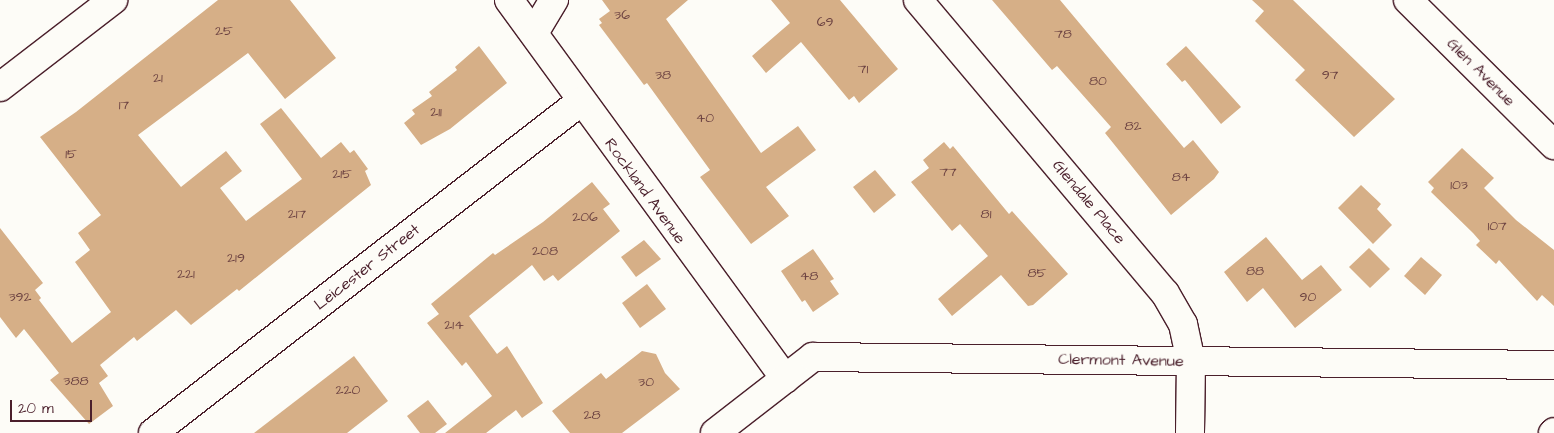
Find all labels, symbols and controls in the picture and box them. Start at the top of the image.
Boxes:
house number: 36 [614,7,630,23]
house number: 69 [817,14,833,30]
house number: 25 [215,23,233,39]
house number: 78 [1054,26,1072,42]
street label: Glen Avenue [1443,34,1519,110]
house number: 71 [858,61,868,77]
house number: 38 [655,67,671,83]
house number: 97 [1322,67,1338,83]
house number: 21 [153,70,163,86]
house number: 80 [1089,73,1107,89]
house number: 17 [119,97,129,113]
house number: 211 [430,104,442,120]
house number: 40 [696,110,714,126]
house number: 82 [1124,118,1142,134]
street label: Rockland Avenue [600,135,690,247]
house number: 15 [65,146,77,162]
street label: Glendale Place [1048,156,1130,248]
house number: 77 [939,164,957,180]
house number: 215 [332,166,352,182]
house number: 84 [1172,169,1190,185]
house number: 103 [1450,177,1468,193]
house number: 217 [288,206,306,222]
house number: 81 [981,206,991,222]
house number: 206 [572,209,598,225]
house number: 107 [1487,218,1507,234]
street label: Leicester Street [310,220,424,314]
house number: 208 [532,243,558,259]
house number: 219 [227,250,245,266]
house number: 88 [1246,263,1264,279]
house number: 85 [1028,265,1046,281]
house number: 221 [177,266,195,282]
house number: 48 [800,268,818,284]
house number: 392 [8,289,32,305]
house number: 90 [1300,289,1316,305]
house number: 214 [444,317,464,333]
street label: Clermont Avenue [1058,349,1184,371]
house number: 388 [63,373,89,389]
house number: 30 [638,374,654,390]
house number: 220 [336,382,360,398]
scale bar [12,390,95,422]
text: 20 m [18,398,54,419]
house number: 28 [583,407,601,423]

